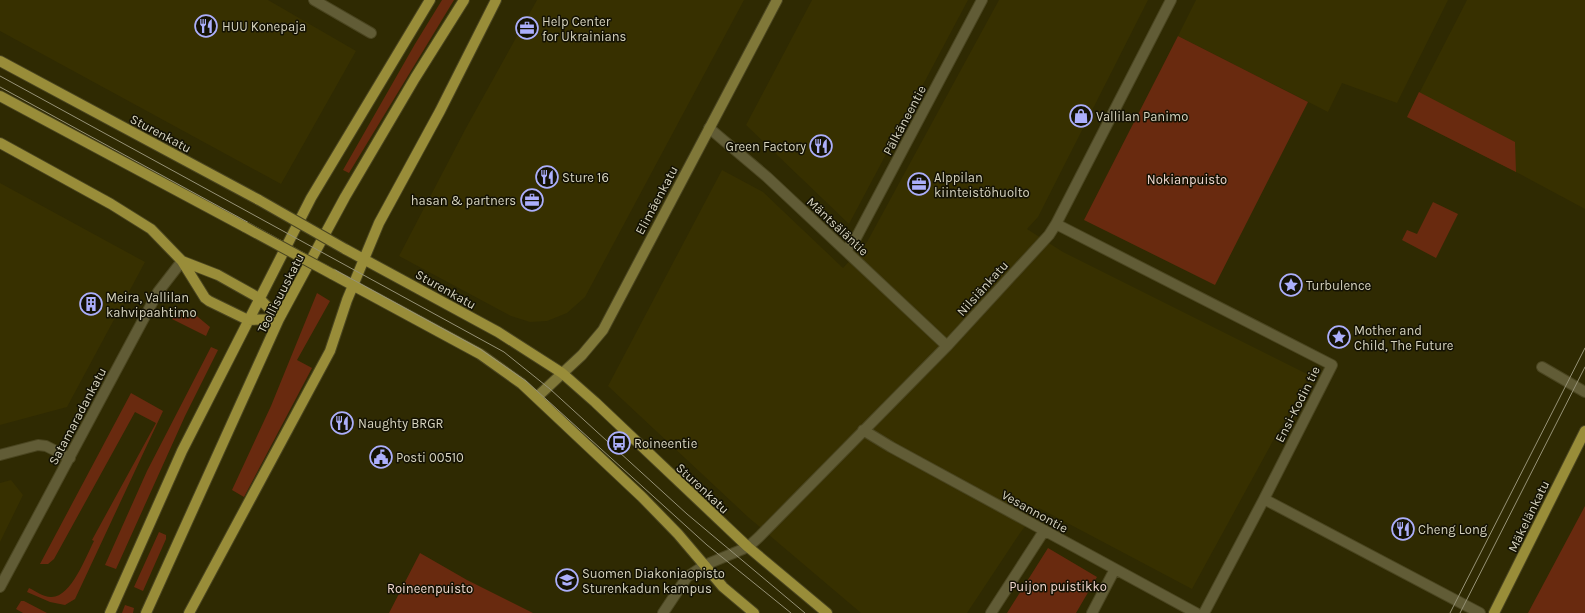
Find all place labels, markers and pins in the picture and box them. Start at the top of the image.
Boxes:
restaurant icon: HUU Konepaja [193,13,219,39]
place label: Help Center for Ukrainians [542,14,627,44]
office icon: Help Center for Ukrainians [514,15,540,41]
place label: HUU Konepaja [222,19,306,34]
shop icon: Vallilan Panimo [1068,103,1094,129]
place label: Vallilan Panimo [1096,109,1188,124]
restaurant icon: Green Factory [808,133,834,159]
place label: Green Factory [726,139,806,154]
restaurant icon: Sture 16 [534,164,560,190]
place label: Sture 16 [562,170,609,185]
place label: Alppilan kiinteistöhuolto [934,170,1030,200]
office icon: Alppilan kiinteistöhuolto [906,171,932,197]
office icon: hasan & partners [519,187,545,213]
place label: hasan & partners [411,193,516,208]
place icon: Turbulence [1278,272,1304,298]
place label: Turbulence [1306,278,1372,293]
place label: Meira, Vallilan kahvipaahtimo [106,290,197,320]
building icon: Meira, Vallilan kahvipaahtimo [78,291,104,317]
place label: Mother and Child, The Future [1354,323,1454,353]
place icon: Mother and Child, The Future [1326,324,1352,350]
restaurant icon: Naughty BRGR [329,410,355,436]
place label: Naughty BRGR [358,416,444,431]
bus stop icon: Roineentie [606,430,632,456]
place label: Roineentie [634,436,698,451]
public building icon: Posti 00510 [368,444,394,470]
place label: Posti 00510 [396,450,464,465]
restaurant icon: Cheng Long [1390,516,1416,542]
place label: Cheng Long [1418,522,1488,537]
place label: Suomen Diakoniaopisto Sturenkadun kampus [582,566,725,596]
school or university icon: Suomen Diakoniaopisto Sturenkadun kampus [554,567,580,593]

